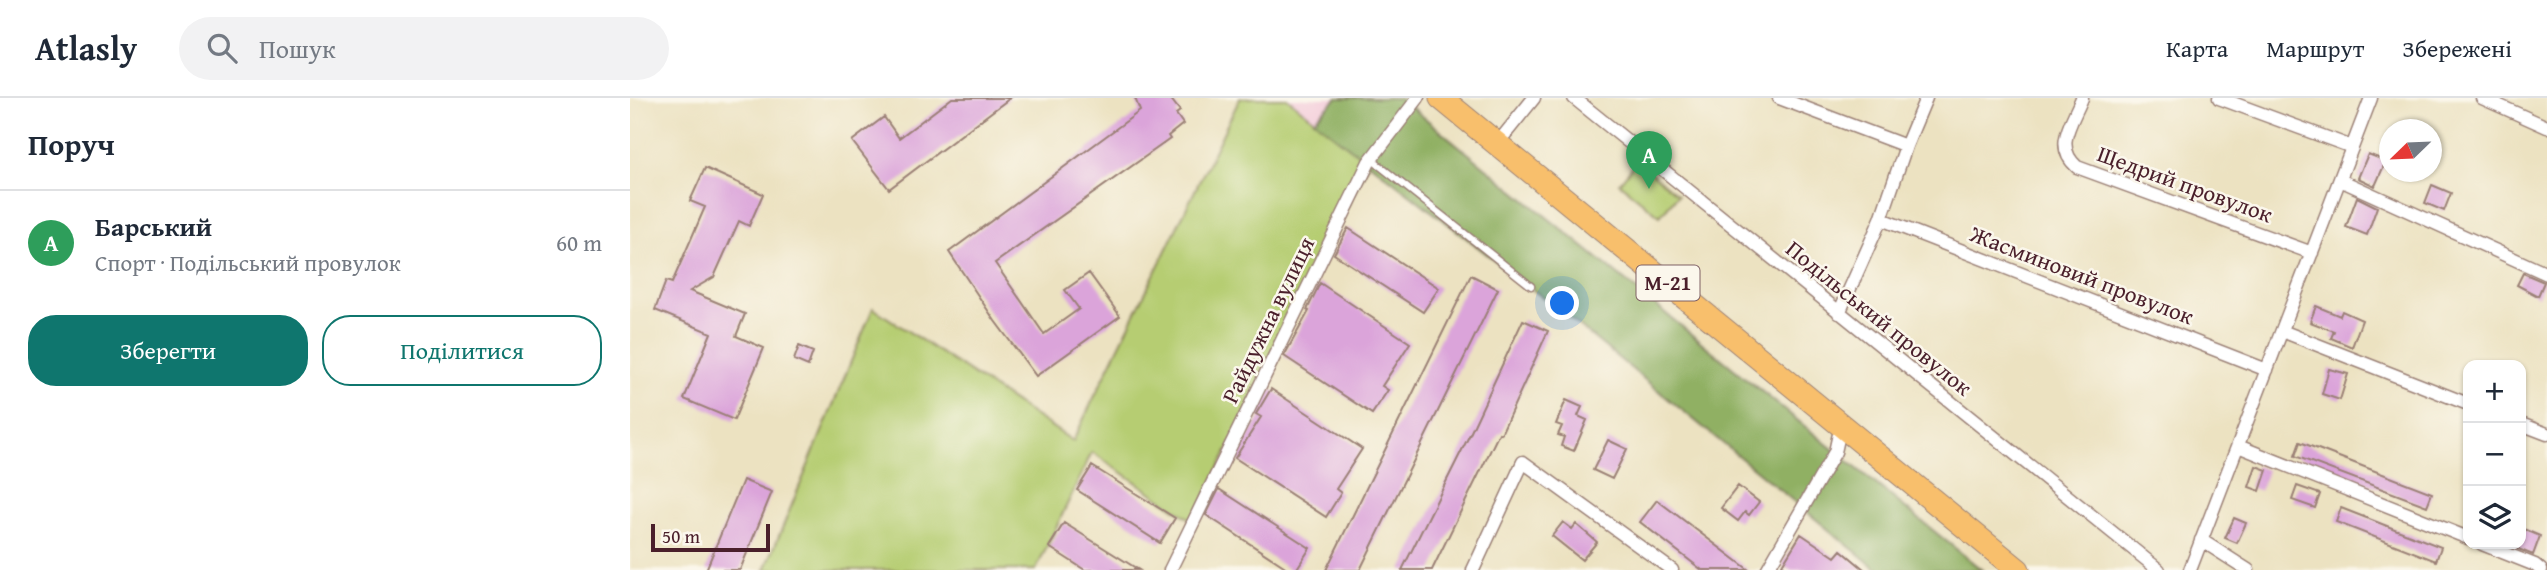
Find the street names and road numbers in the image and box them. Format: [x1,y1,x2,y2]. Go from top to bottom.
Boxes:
street label: Щедрий провулок [2093,137,2277,231]
street label: Жасминовий провулок [1965,216,2199,332]
street label: Райдужна вулиця [1213,231,1322,409]
street label: Подільський провулок [1779,232,1979,403]
road number: М-21 [1636,266,1700,300]

